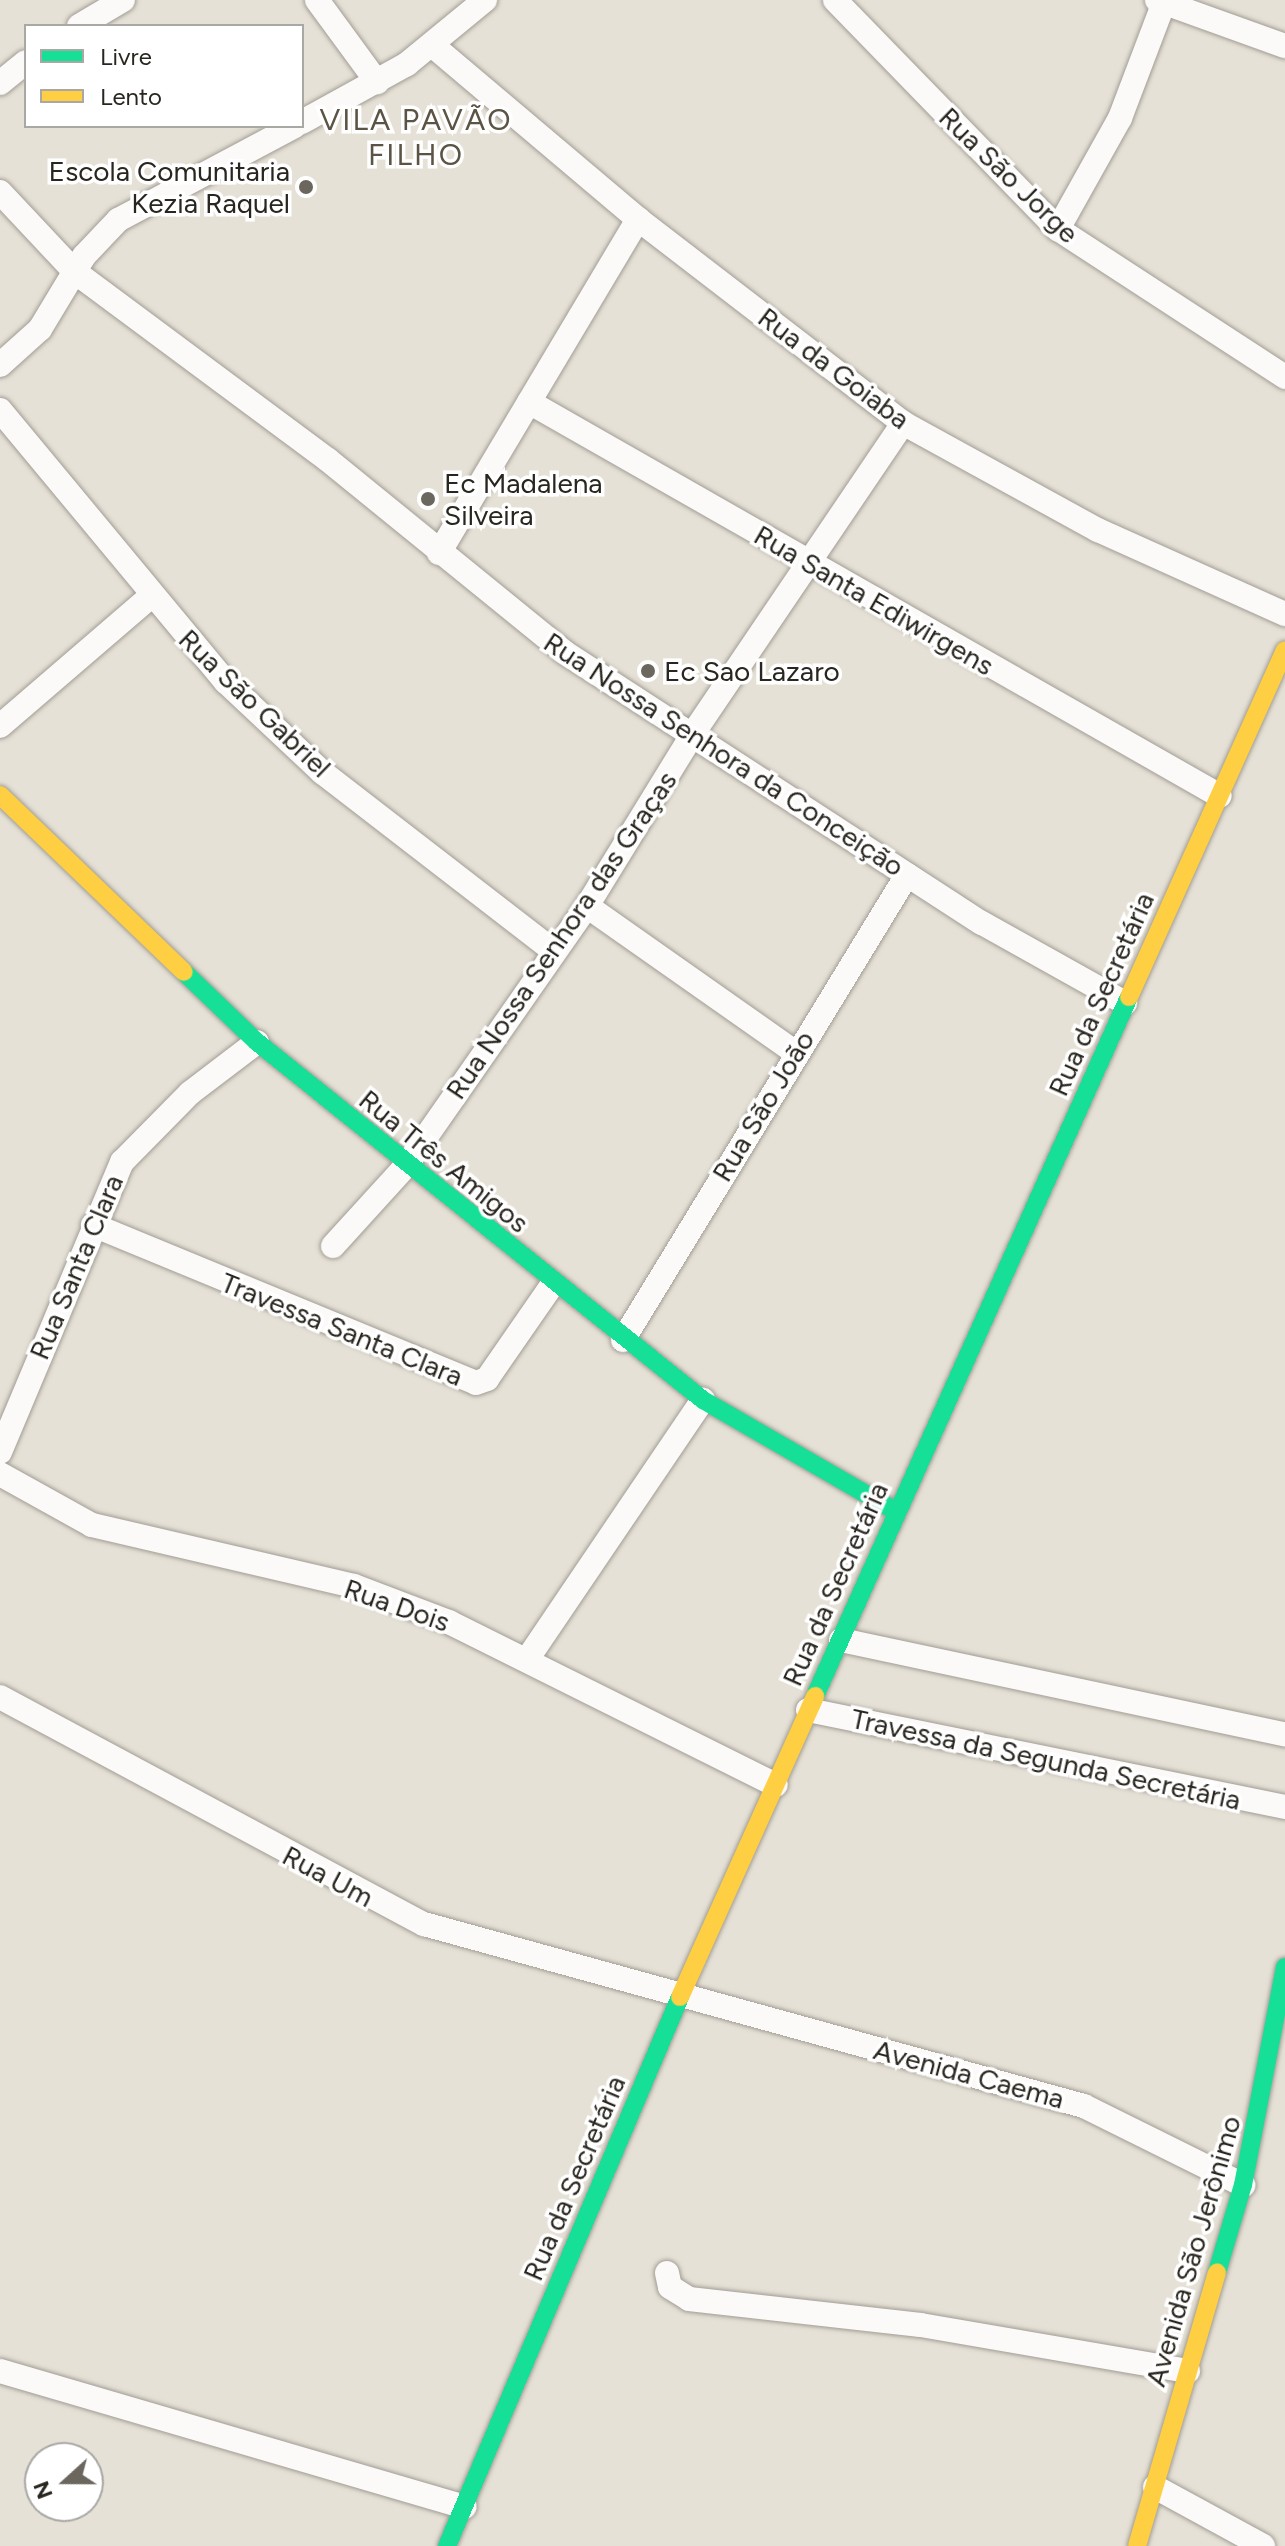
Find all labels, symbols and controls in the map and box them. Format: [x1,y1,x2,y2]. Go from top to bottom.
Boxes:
legend [24,24,304,128]
text: Livre [100,42,152,71]
text: Lento [100,82,162,111]
street label: Rua São Jorge [932,100,1086,250]
district label: VILA PAVÃO FILHO [320,102,512,172]
place label: Escola Comunitaria Kezia Raquel [49,154,290,220]
marker: Escola Comunitaria Kezia Raquel [297,178,315,196]
street label: Rua da Goiaba [752,300,916,436]
place label: Ec Madalena Silveira [444,466,603,532]
marker: Ec Madalena Silveira [419,490,437,508]
street label: Rua Santa Ediwirgens [748,518,1000,682]
street label: Rua São Gabriel [172,622,338,784]
street label: Rua Nossa Senhora da Conceição [538,625,910,883]
place label: Ec Sao Lazaro [664,654,840,688]
marker: Ec Sao Lazaro [639,662,657,680]
street label: Rua Nossa Senhora das Graças [438,765,684,1105]
street label: Rua da Secretária [1041,887,1161,1101]
street label: Rua São João [705,1024,821,1188]
street label: Rua Três Amigos [353,1082,535,1240]
street label: Rua Santa Clara [22,1170,130,1364]
street label: Travessa Santa Clara [216,1265,468,1393]
street label: Rua da Secretária [775,1477,895,1691]
street label: Rua Dois [340,1571,454,1639]
street label: Travessa da Segunda Secretária [848,1701,1244,1817]
street label: Rua Um [277,1838,379,1914]
street label: Avenida Caema [870,2032,1068,2116]
street label: Rua da Secretária [516,2070,632,2286]
street label: Avenida São Jerônimo [1138,2112,1248,2390]
north arrow [24,2442,104,2522]
text: N [27,2477,59,2503]

